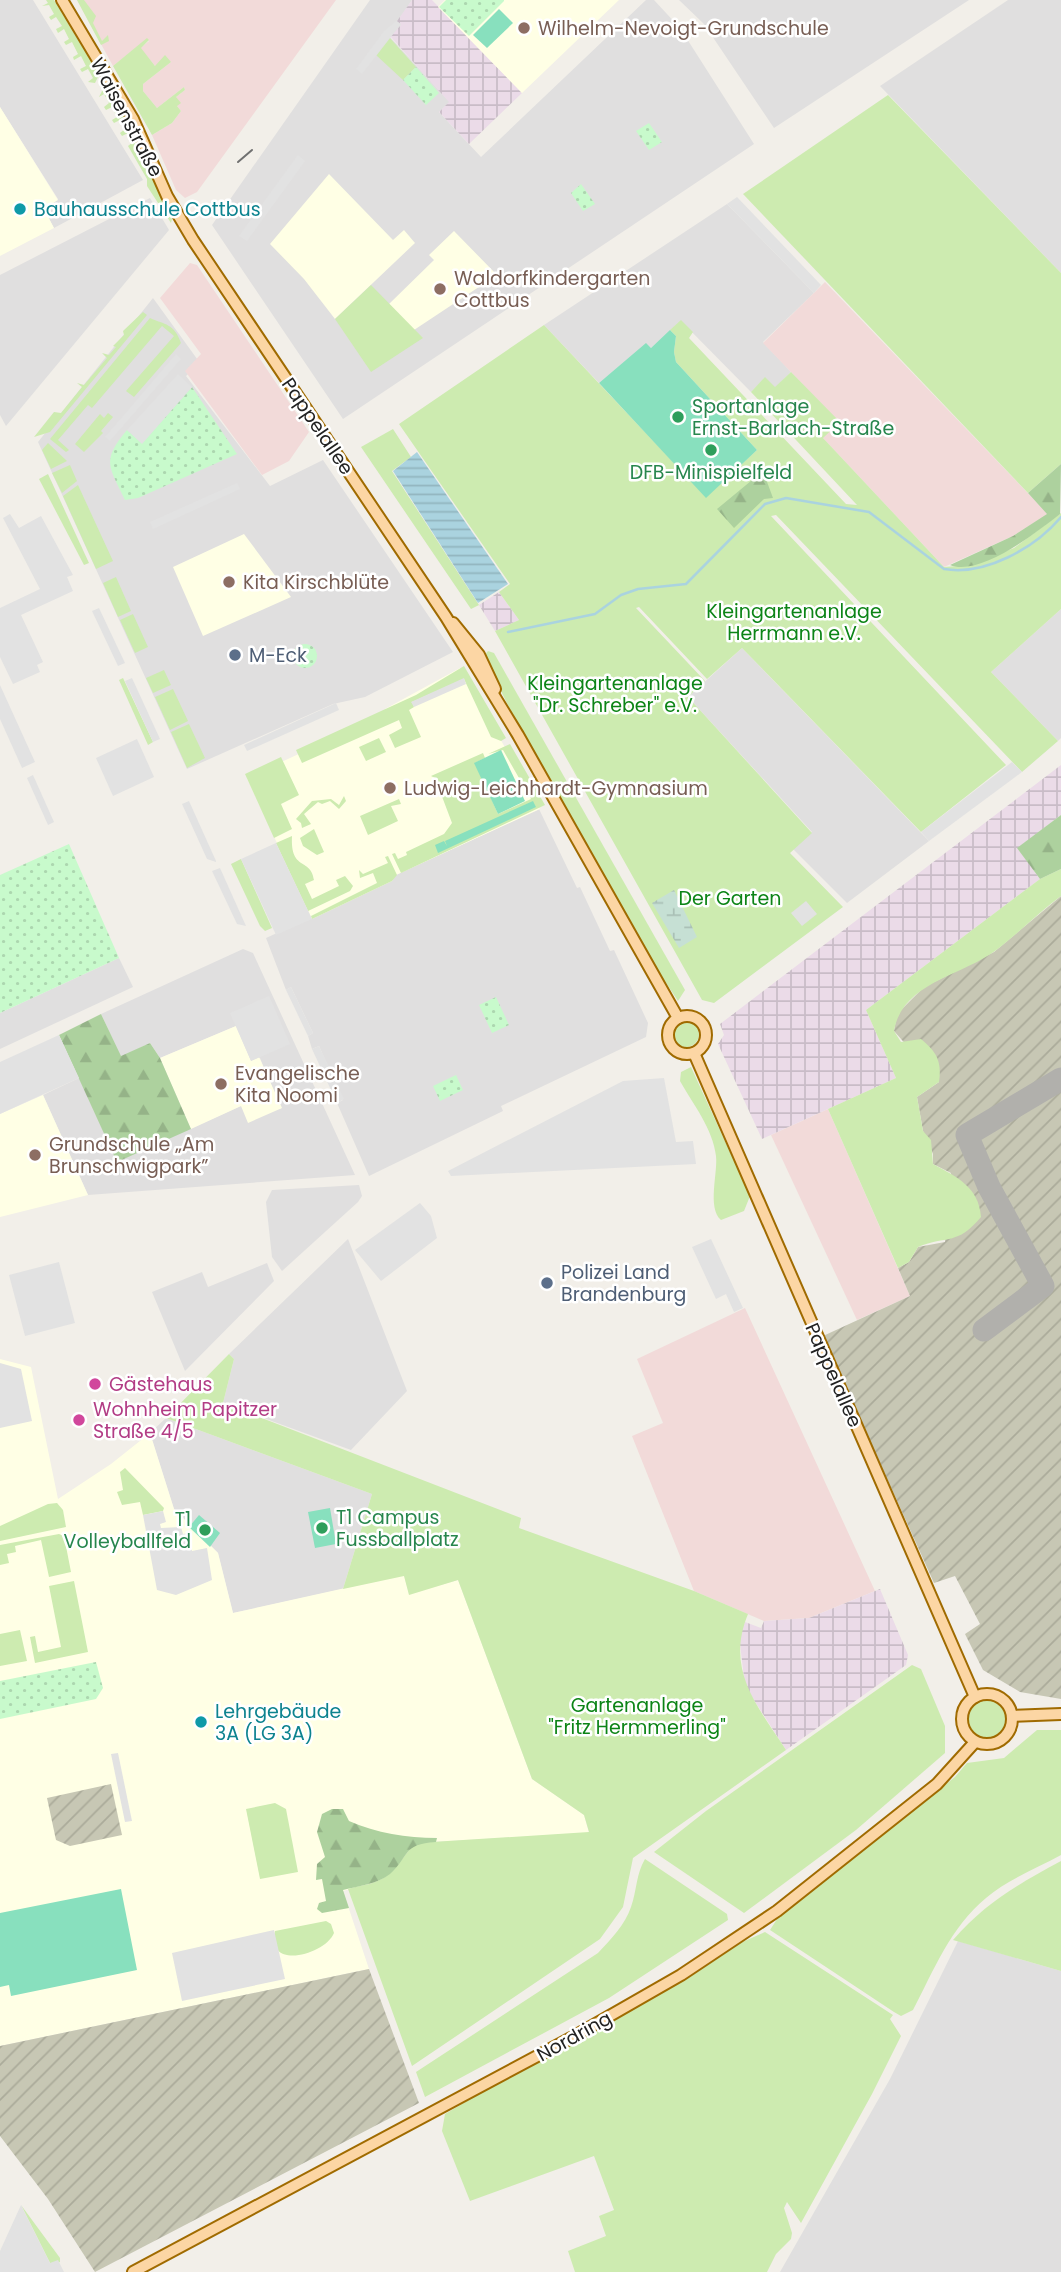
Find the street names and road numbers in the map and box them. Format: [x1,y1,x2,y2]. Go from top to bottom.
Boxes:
street label: Waisenstraße [84,53,169,182]
street label: Pappelallee [275,372,360,480]
street label: Pappelallee [798,1319,869,1432]
street label: Nordring [532,2005,617,2068]

